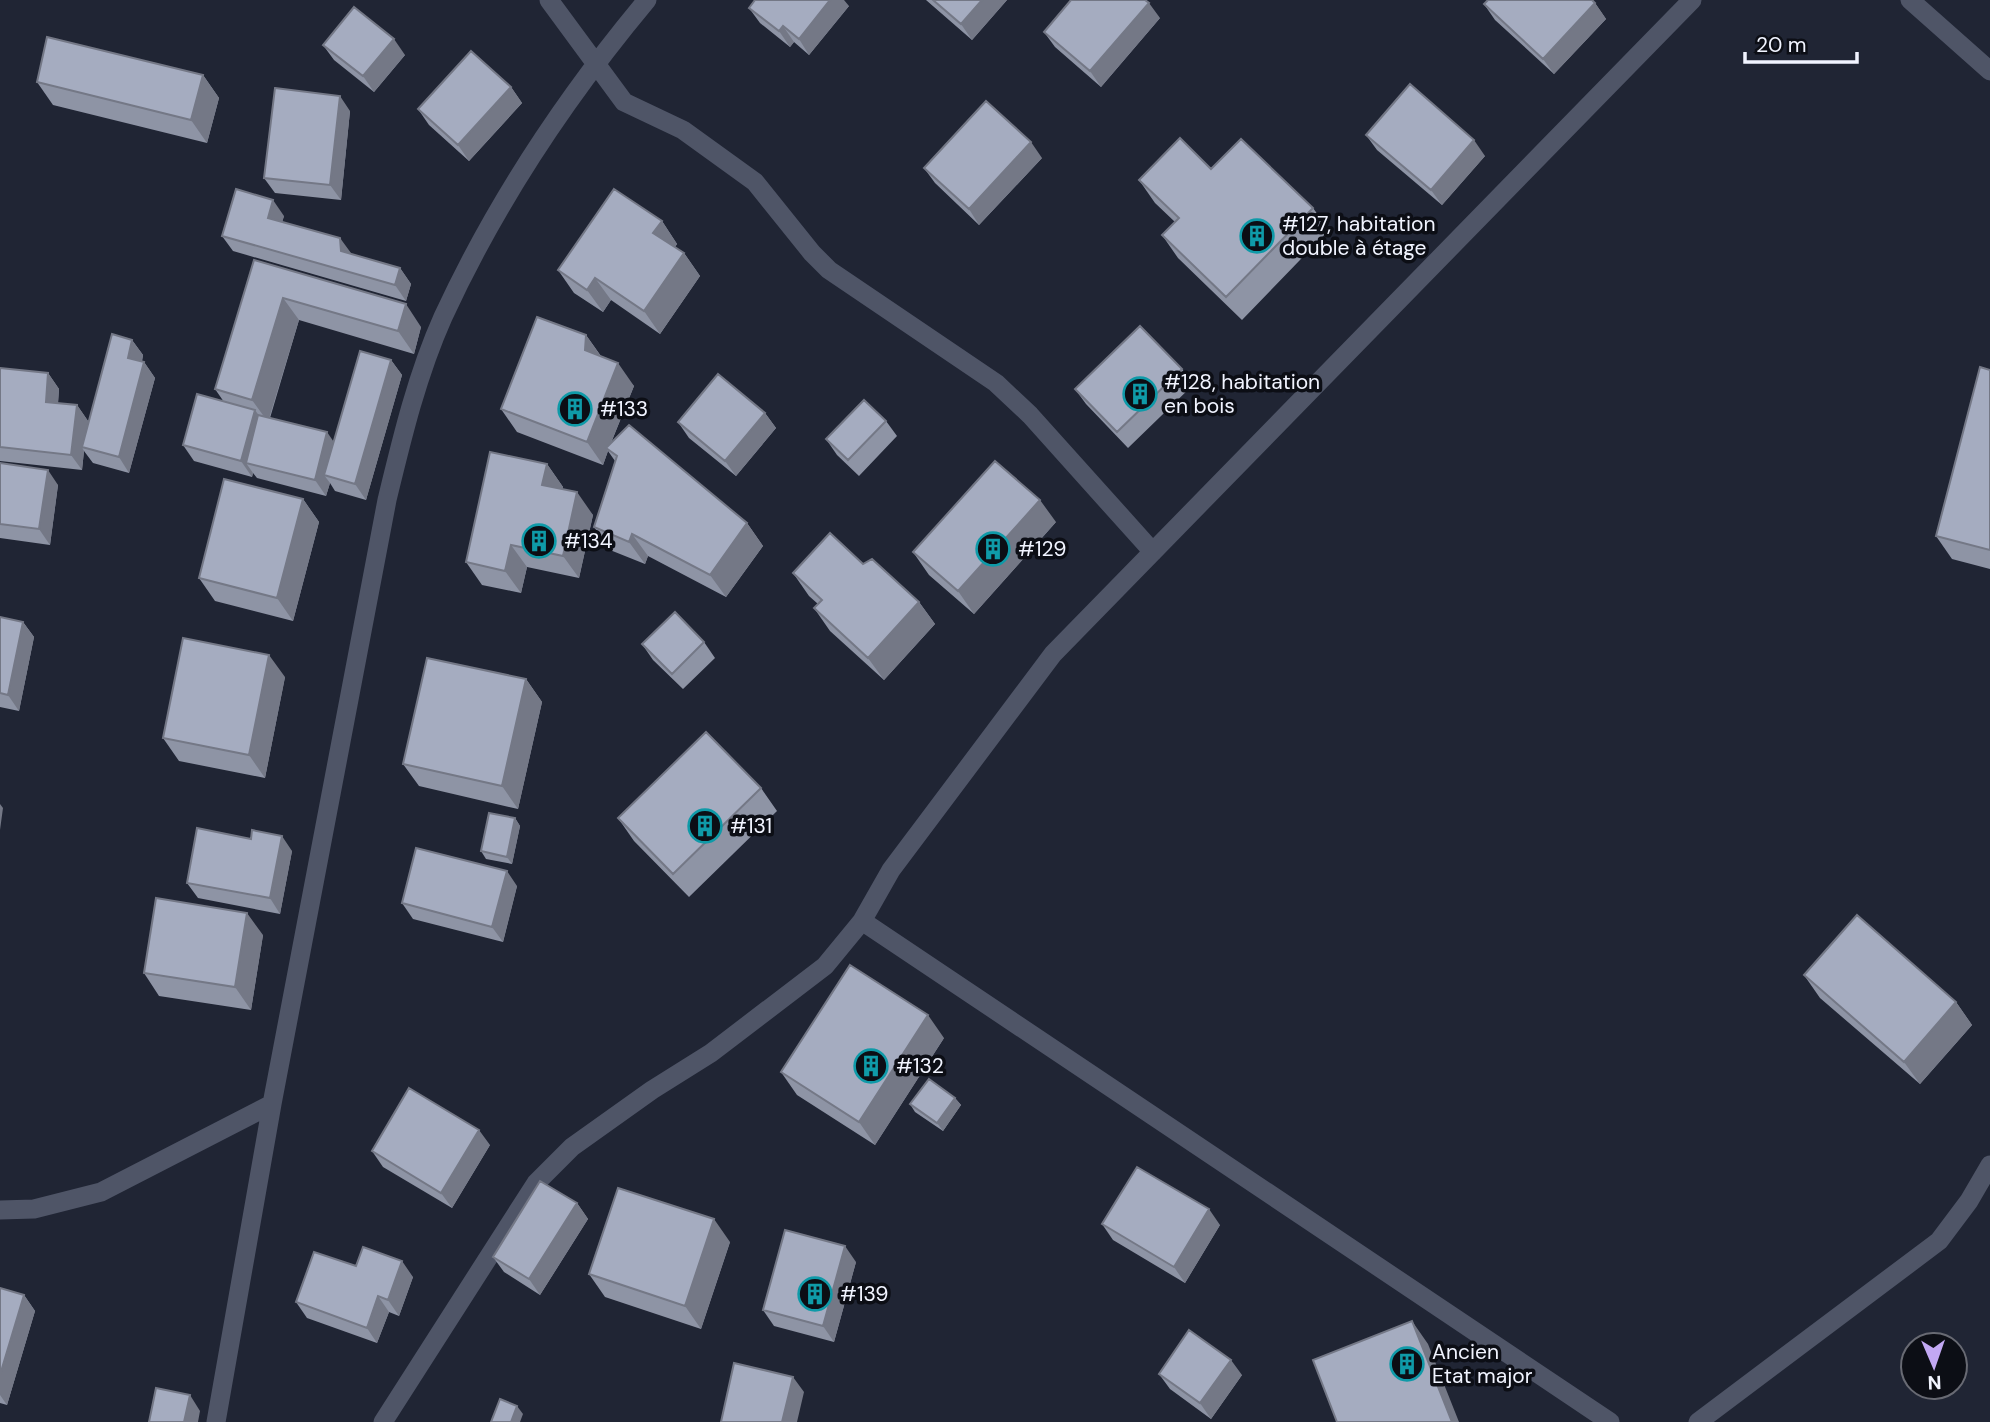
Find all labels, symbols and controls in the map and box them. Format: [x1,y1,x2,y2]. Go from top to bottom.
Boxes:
scale bar [1745,21,1857,65]
text: 20 m [1756,31,1807,59]
place label: #127, habitation double à étage [1282,210,1436,262]
building icon: #127, habitation double à étage [1238,217,1276,255]
place label: #128, habitation en bois [1164,368,1320,420]
building icon: #128, habitation en bois [1121,375,1159,413]
building icon: #133 [556,390,594,428]
place label: #133 [600,395,648,423]
building icon: #134 [520,522,558,560]
place label: #134 [564,527,613,555]
building icon: #129 [974,530,1012,568]
place label: #129 [1018,535,1067,563]
building icon: #131 [686,807,724,845]
place label: #131 [730,812,772,840]
building icon: #132 [852,1047,890,1085]
place label: #132 [896,1052,944,1080]
building icon: #139 [796,1275,834,1313]
place label: #139 [840,1280,888,1308]
north arrow [1899,1331,1969,1401]
place label: Ancien Etat major [1432,1338,1533,1390]
building icon: Ancien Etat major [1388,1345,1426,1383]
text: N [1927,1370,1942,1395]

